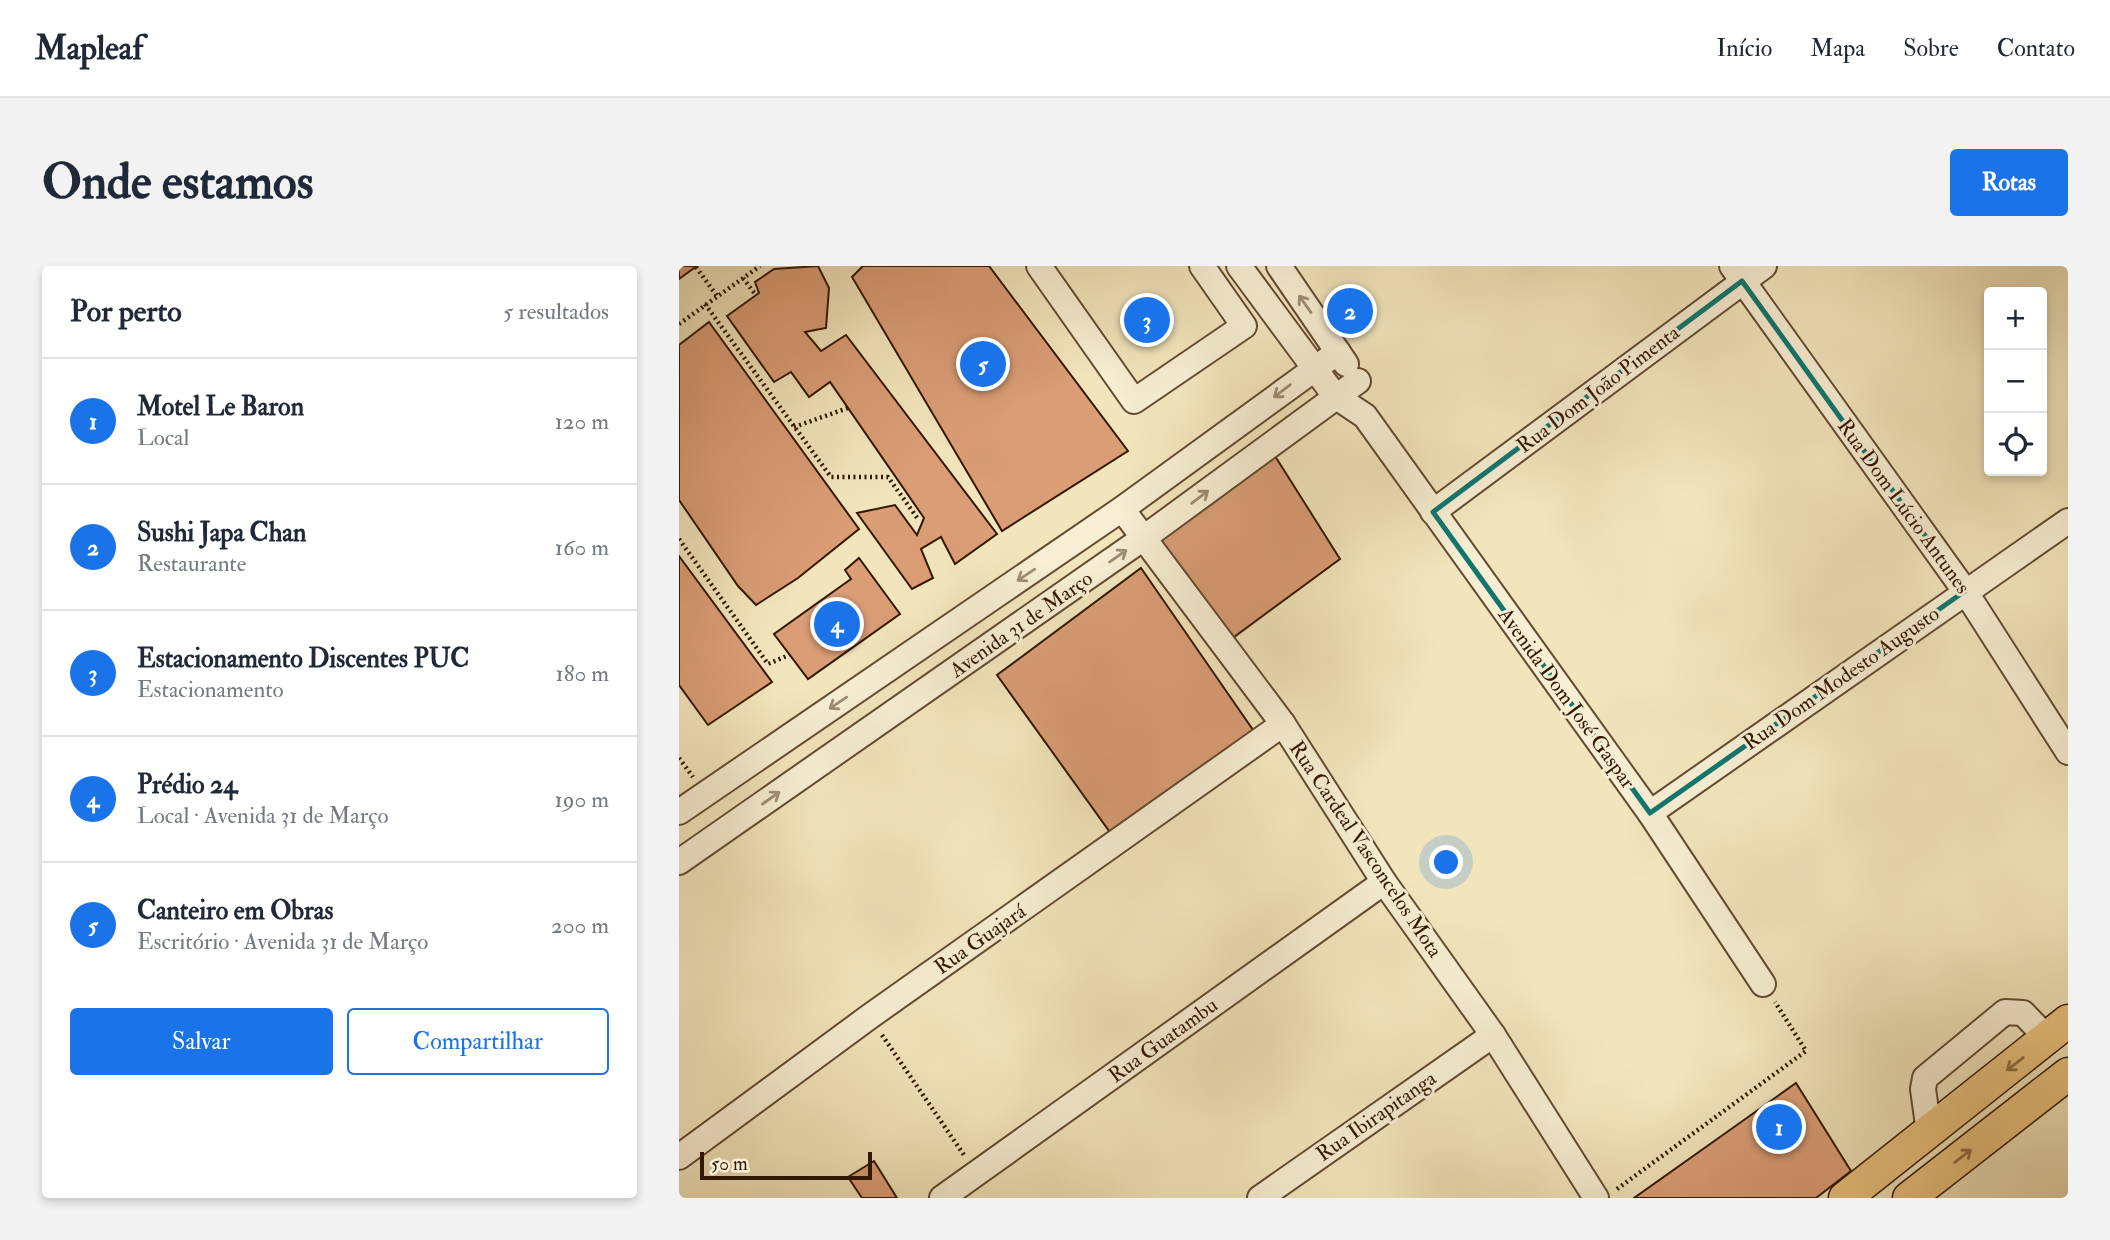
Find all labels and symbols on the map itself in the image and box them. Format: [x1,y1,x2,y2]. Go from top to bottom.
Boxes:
pin: 2 [1327,285,1373,337]
pin: 3 [1124,294,1170,346]
one-way arrow [1298,295,1312,314]
street label: Rua Dom João Pimenta [1512,319,1685,459]
pin: 5 [960,338,1006,390]
one-way arrow [1273,384,1292,398]
street label: Rua Dom Lúcio Antunes [1831,414,1976,599]
one-way arrow [1190,489,1209,504]
one-way arrow [1108,549,1127,563]
street label: Avenida 31 de Março [944,565,1098,684]
one-way arrow [1016,568,1036,582]
pin: 4 [814,598,860,650]
street label: Rua Dom Modesto Augusto [1738,600,1945,757]
street label: Avenida Dom José Gaspar [1491,602,1641,794]
one-way arrow [829,696,848,710]
street label: Rua Cardeal Vasconcelos Mota [1283,736,1449,963]
one-way arrow [761,791,780,805]
your location [1429,845,1463,879]
street label: Rua Guajará [929,898,1032,981]
street label: Rua Guatambu [1103,992,1223,1089]
one-way arrow [2006,1056,2024,1071]
street label: Rua Ibirapitanga [1311,1065,1442,1168]
pin: 1 [1756,1101,1802,1153]
scale bar [700,1149,871,1181]
one-way arrow [1954,1149,1972,1164]

